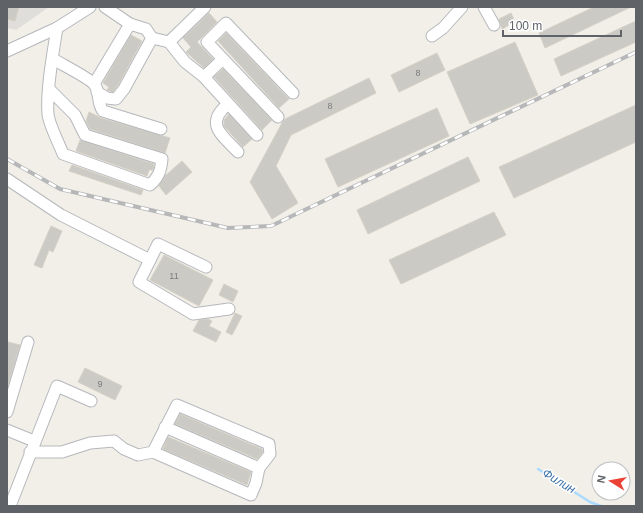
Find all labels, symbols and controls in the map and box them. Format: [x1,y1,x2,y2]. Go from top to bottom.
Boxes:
scale bar [503,12,621,38]
text: 100 m [509,19,542,33]
house number: 8 [415,68,421,78]
house number: 8 [327,101,333,111]
house number: 11 [169,271,179,281]
house number: 9 [97,379,103,389]
north arrow [591,461,631,501]
water label: Филин [540,466,578,497]
text: N [595,474,608,484]

